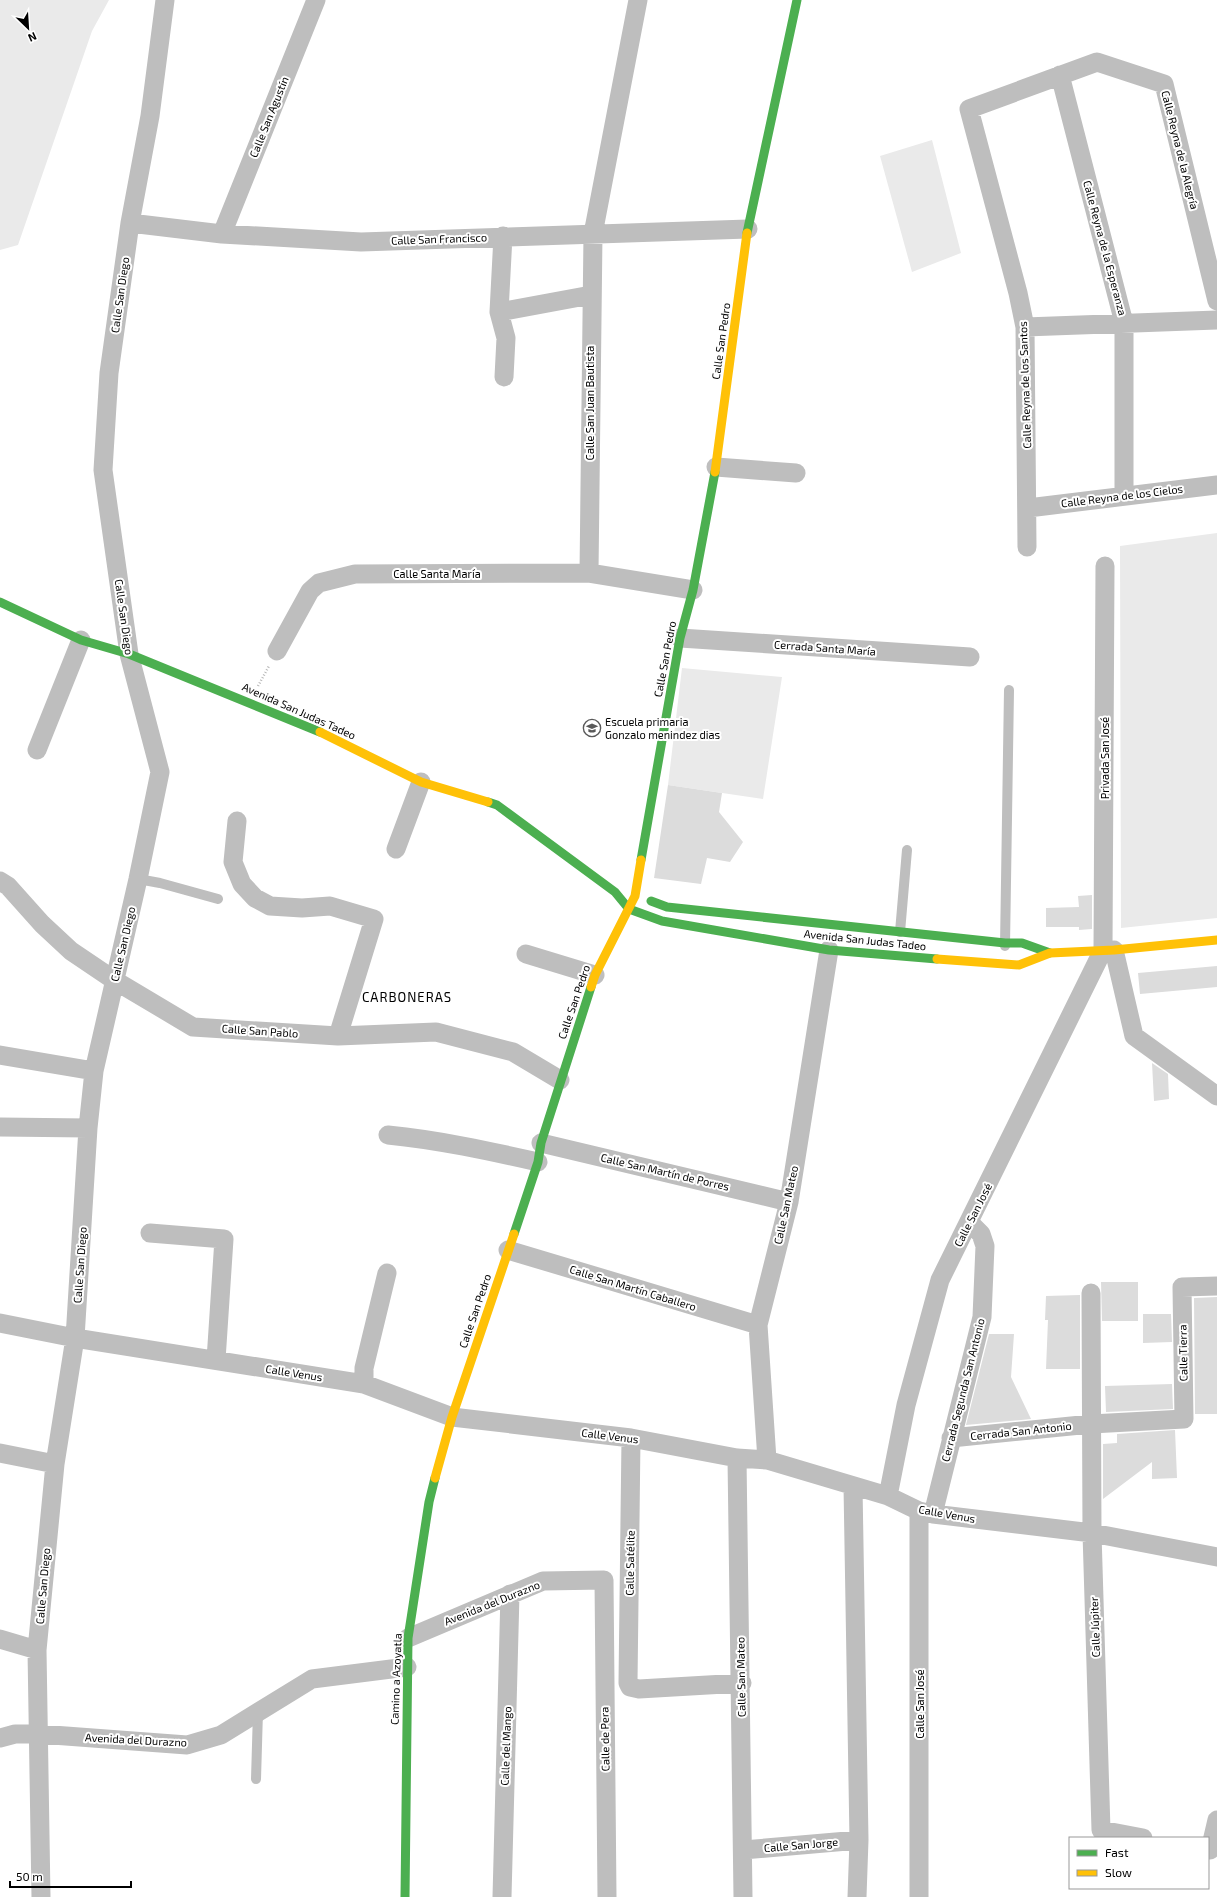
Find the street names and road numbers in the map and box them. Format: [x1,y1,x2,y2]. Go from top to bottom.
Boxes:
street label: Calle San Agustín [246,74,291,159]
street label: Calle Reyna de la Alegría [1159,89,1202,211]
street label: Calle Reyna de la Esperanza [1081,179,1130,317]
street label: Calle San Francisco [391,230,487,247]
street label: Calle San Diego [108,256,131,334]
street label: Calle San Pedro [709,302,732,380]
street label: Calle Reyna de los Santos [1016,321,1033,449]
street label: Calle San Juan Bautista [583,346,596,460]
street label: Calle Reyna de los Cielos [1060,482,1184,509]
street label: Calle Santa María [393,567,481,580]
street label: Calle San Diego [113,578,136,656]
street label: Calle San Pedro [651,620,678,698]
street label: Cerrada Santa María [774,637,876,658]
street label: Avenida San Judas Tadeo [240,680,358,742]
street label: Privada San José [1098,717,1111,799]
street label: Calle San Diego [108,905,137,983]
street label: Avenida San Judas Tadeo [803,927,927,952]
street label: Calle San Pedro [555,963,592,1041]
street label: Calle San Pablo [221,1021,299,1040]
street label: Calle San Martín de Porres [600,1150,731,1193]
street label: Calle San Mateo [771,1164,800,1246]
street label: Calle San José [951,1181,994,1249]
street label: Calle San Diego [70,1226,89,1304]
street label: Calle San Martín Caballero [568,1262,698,1313]
street label: Calle San Pedro [456,1272,493,1350]
street label: Cerrada Segunda San Antonio [938,1317,987,1463]
street label: Calle Tierra [1176,1324,1189,1382]
street label: Calle Venus [265,1362,324,1383]
street label: Cerrada San Antonio [970,1419,1072,1442]
street label: Calle Venus [581,1426,640,1446]
street label: Calle Venus [918,1502,977,1525]
street label: Calle Satélite [622,1530,637,1596]
street label: Calle San Diego [33,1547,52,1625]
street label: Avenida del Durazno [442,1577,542,1628]
street label: Calle Júpiter [1087,1596,1102,1658]
street label: Camino a Azoyatla [387,1633,404,1725]
street label: Calle San Mateo [733,1637,748,1717]
street label: Calle San José [913,1669,926,1739]
street label: Calle del Mango [498,1706,513,1786]
street label: Calle de Pera [597,1707,612,1771]
street label: Avenida del Durazno [85,1730,187,1749]
street label: Calle San Jorge [763,1835,839,1854]

